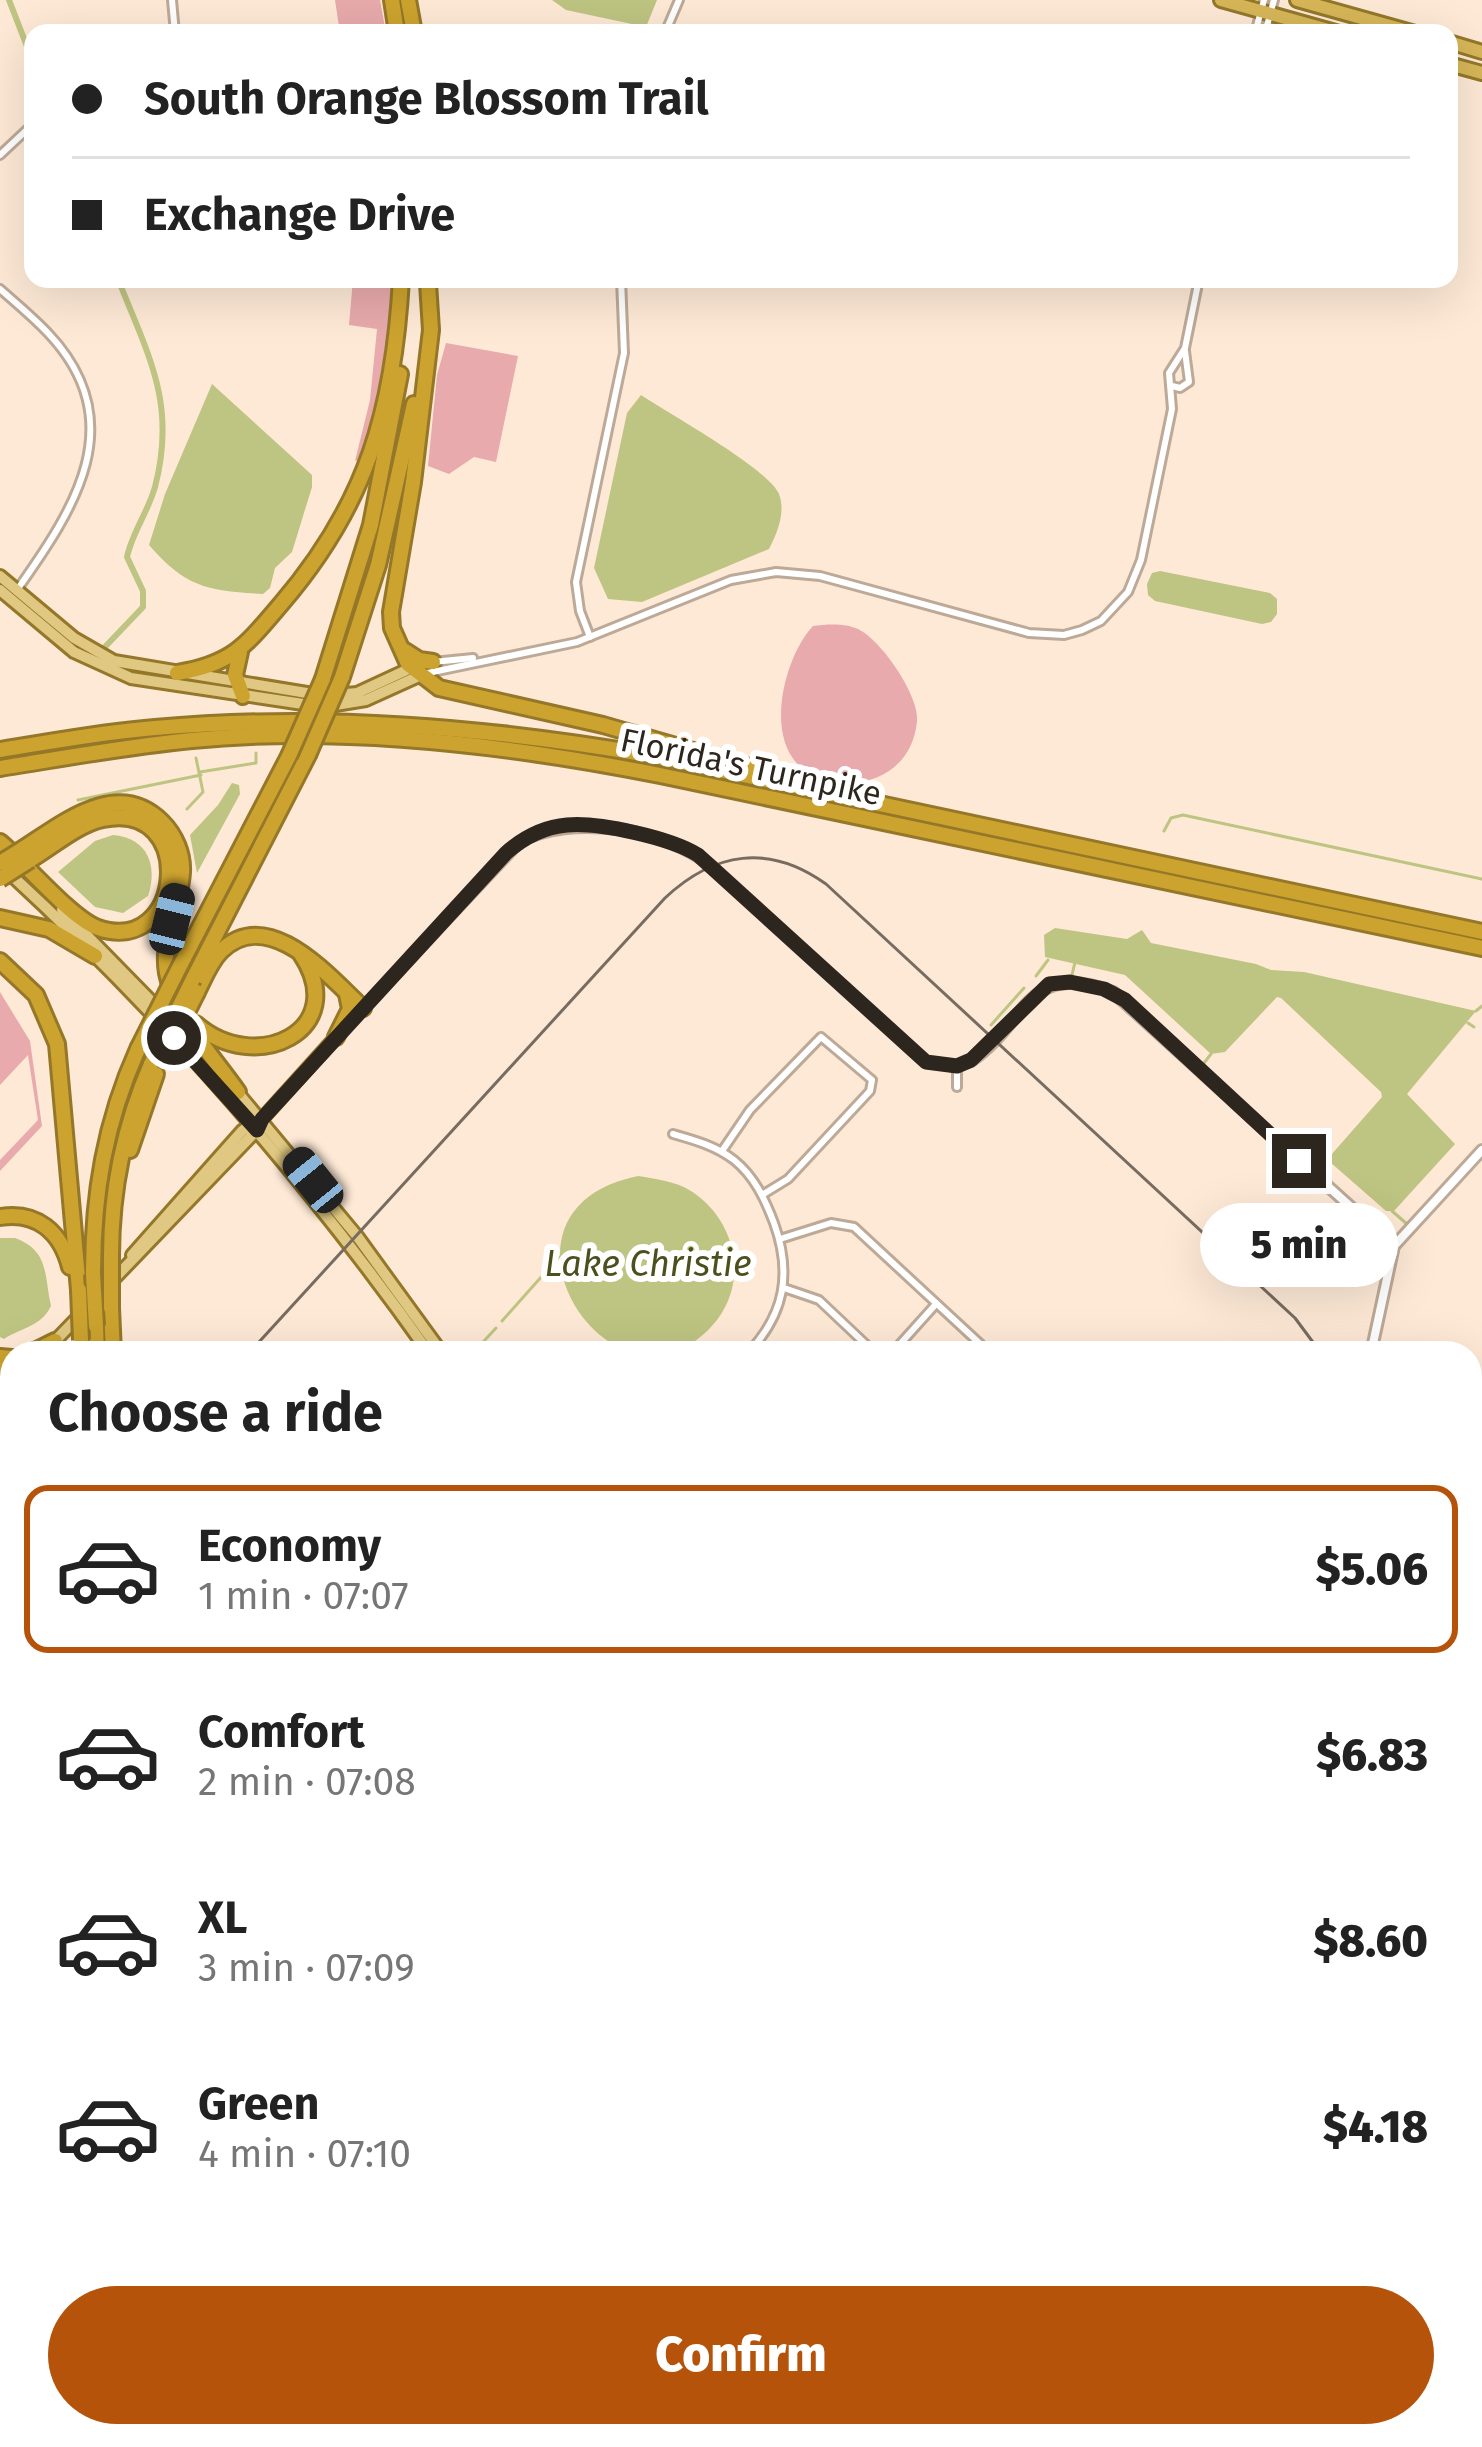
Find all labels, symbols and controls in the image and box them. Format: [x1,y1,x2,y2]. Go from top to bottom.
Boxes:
text: South Orange Blossom Trail [144,72,709,126]
text: Exchange Drive [144,188,455,242]
street label: Florida's Turnpike [617,720,885,814]
car [146,880,198,958]
route start [147,1011,201,1065]
route end [1272,1134,1326,1188]
car [276,1141,350,1219]
callout: 5 min [1200,1203,1398,1287]
text: 5 min [1251,1222,1347,1268]
water label: Lake Christie [544,1242,752,1286]
text: Choose a ride [48,1381,383,1445]
icon: car [54,1515,162,1623]
text: Economy [198,1519,381,1573]
text: $5.06 [1316,1542,1428,1596]
text: 1 min · 07:07 [198,1573,408,1619]
icon: car [54,1701,162,1809]
text: Comfort [198,1705,365,1759]
text: $6.83 [1316,1728,1428,1782]
text: 2 min · 07:08 [198,1759,416,1805]
icon: car [54,1887,162,1995]
text: XL [198,1891,247,1945]
text: $8.60 [1314,1914,1428,1968]
text: 3 min · 07:09 [198,1945,415,1991]
icon: car [54,2073,162,2181]
text: Green [198,2077,319,2131]
text: $4.18 [1323,2100,1428,2154]
text: 4 min · 07:10 [198,2131,411,2177]
button: Confirm [48,2286,1434,2424]

